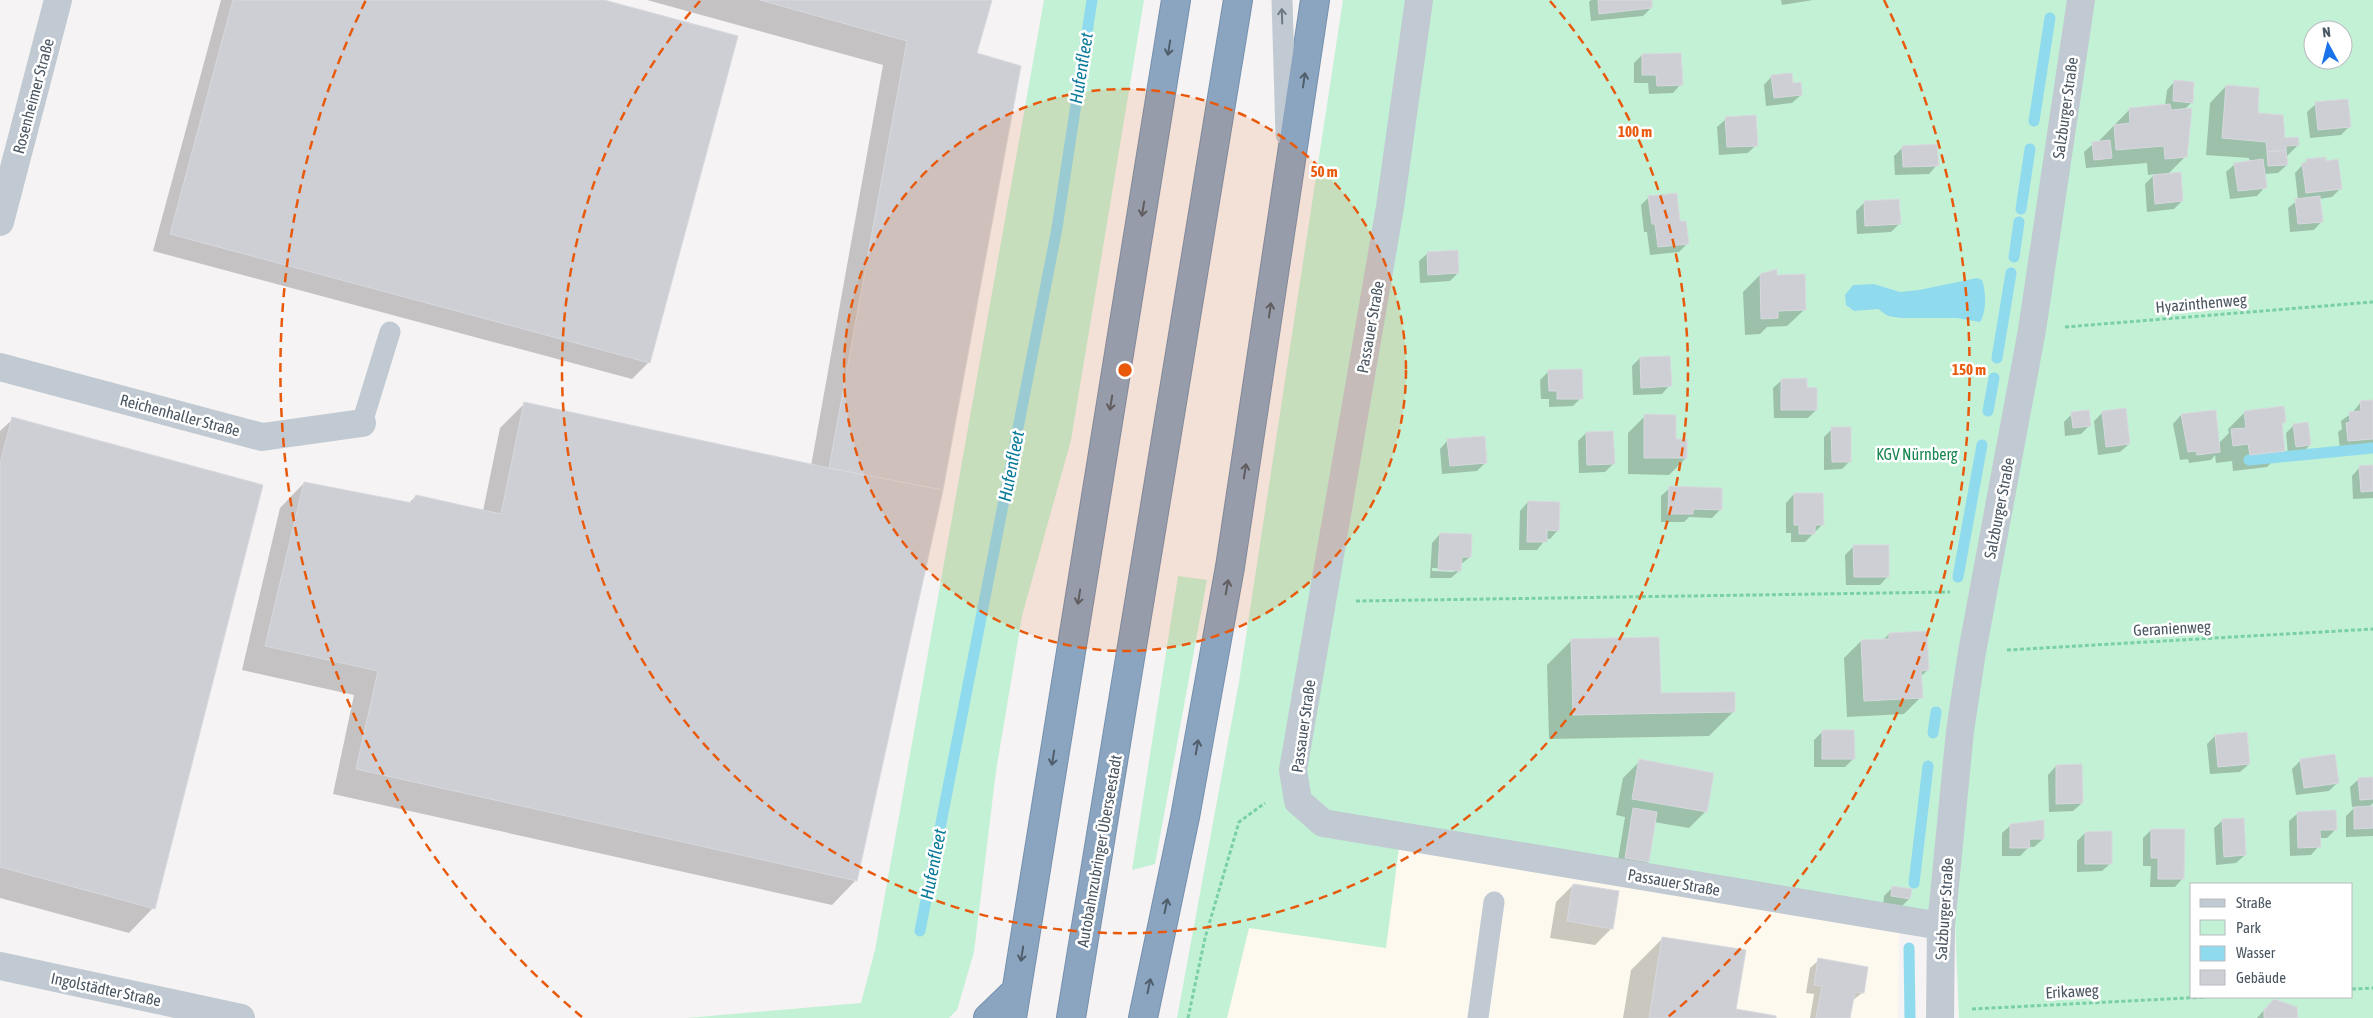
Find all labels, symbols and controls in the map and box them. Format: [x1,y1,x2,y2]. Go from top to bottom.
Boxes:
one-way arrow [1277,9,1287,25]
north arrow [2303,20,2353,70]
text: N [2321,24,2331,41]
water label: Hufenfleet [1065,30,1097,105]
street label: Rosenheimer Straße [9,36,57,156]
one-way arrow [1163,40,1173,56]
street label: Salzburger Straße [2049,56,2082,160]
one-way arrow [1299,73,1309,89]
text: 100 m [1618,123,1652,140]
text: 50 m [1311,163,1338,180]
one-way arrow [1137,200,1147,216]
street label: Passauer Straße [1353,279,1387,375]
street label: Hyazinthenweg [2155,290,2247,317]
one-way arrow [1265,303,1275,319]
centre of rings [1116,361,1134,379]
text: 150 m [1952,361,1986,378]
street label: Reichenhaller Straße [118,390,242,440]
one-way arrow [1106,395,1116,411]
water label: Hufenfleet [994,428,1028,503]
park label: KGV Nürnberg [1876,445,1958,464]
street label: Salzburger Straße [1980,456,2019,560]
one-way arrow [1240,463,1250,479]
one-way arrow [1222,579,1232,595]
one-way arrow [1074,589,1084,605]
street label: Geranienweg [2133,617,2211,640]
street label: Passauer Straße [1288,678,1318,774]
one-way arrow [1193,739,1203,755]
one-way arrow [1048,749,1058,765]
street label: Autobahnzubringer Überseestadt [1073,753,1126,949]
water label: Hufenfleet [916,826,950,901]
street label: Salzburger Straße [1931,857,1958,961]
street label: Passauer Straße [1626,865,1722,899]
legend [2190,883,2353,998]
text: Straße [2236,894,2272,911]
one-way arrow [1162,899,1171,915]
text: Park [2236,919,2261,936]
text: Wasser [2236,944,2276,961]
one-way arrow [1016,945,1026,961]
street label: Ingolstädter Straße [49,969,163,1010]
text: Gebäude [2236,969,2286,986]
one-way arrow [1145,978,1155,994]
street label: Erikaweg [2045,981,2099,1002]

